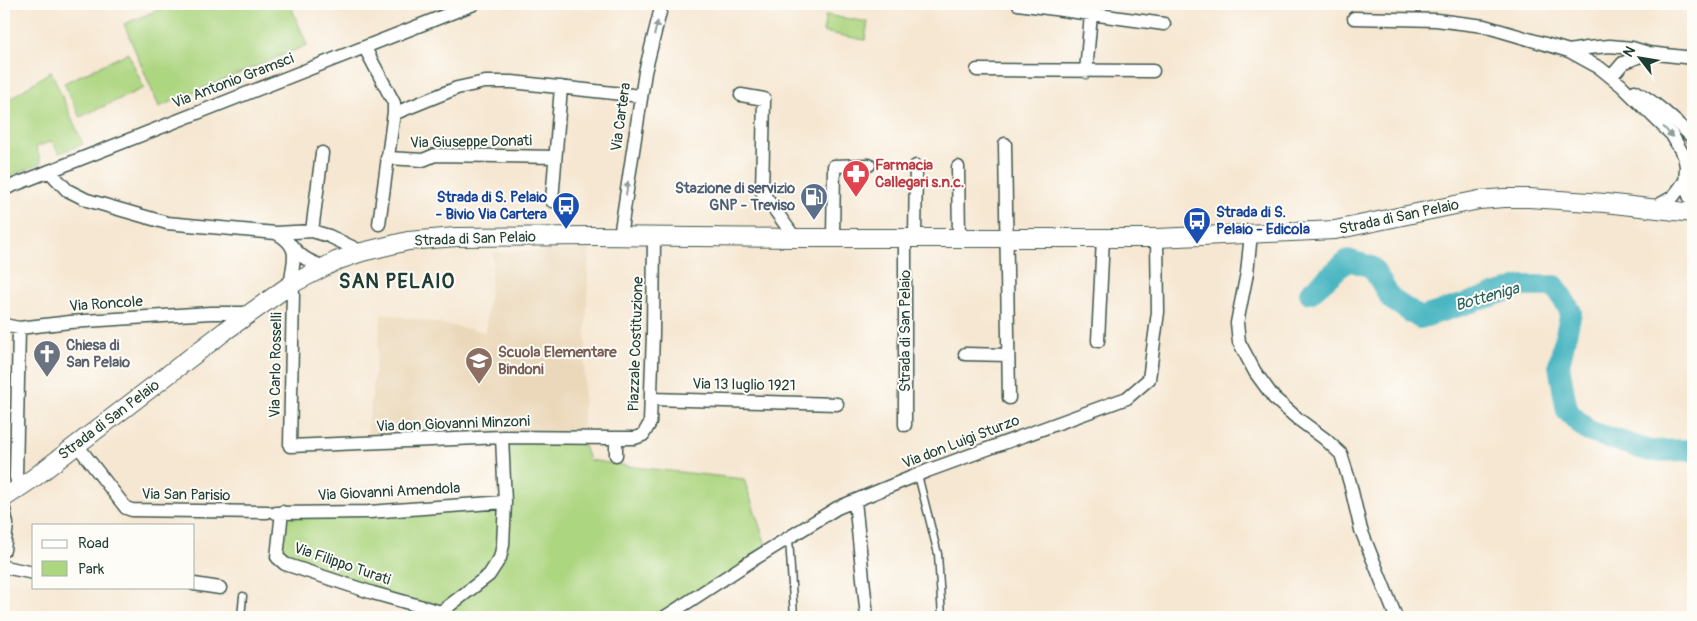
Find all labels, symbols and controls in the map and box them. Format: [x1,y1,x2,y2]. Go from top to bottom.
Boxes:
one-way arrow [652,21,660,36]
north arrow [1614,32,1664,82]
text: N [1620,43,1639,60]
street label: Via Antonio Gramsci [169,49,297,113]
street label: Via Cartera [607,81,635,153]
one-way arrow [1662,125,1674,137]
street label: Via Giuseppe Donati [410,131,532,153]
place label: Farmacia Callegari s.n.c. [875,156,964,192]
pharmacy icon: Farmacia Callegari s.n.c. [841,159,871,198]
place label: Stazione di servizio GNP - Treviso [675,179,795,215]
one-way arrow [624,180,632,196]
fuel station icon: Stazione di servizio GNP - Treviso [799,182,829,221]
place label: Strada di S. Pelaio - Bivio Via Cartera [436,188,547,224]
bus stop icon: Strada di S. Pelaio - Bivio Via Cartera [551,191,581,230]
street label: Strada di San Pelaio [1337,195,1461,239]
place label: Strada di S. Pelaio - Edicola [1216,203,1310,239]
bus stop icon: Strada di S. Pelaio - Edicola [1182,206,1212,245]
street label: Strada di San Pelaio [414,227,536,251]
district label: SAN PELAIO [339,269,455,294]
street label: Strada di San Pelaio [896,270,915,392]
street label: Piazzale Costituzione [624,275,648,412]
water label: Botteniga [1453,278,1523,316]
street label: Via Roncole [69,292,144,316]
street label: Via Carlo Rosselli [266,312,286,418]
place label: Chiesa di San Pelaio [66,336,130,372]
church icon: Chiesa di San Pelaio [32,339,62,378]
place label: Scuola Elementare Bindoni [498,343,617,379]
school or university icon: Scuola Elementare Bindoni [464,346,494,385]
street label: Via 13 luglio 1921 [692,375,796,395]
street label: Strada di San Pelaio [55,376,163,464]
street label: Via don Luigi Sturzo [900,411,1022,473]
street label: Via don Giovanni Minzoni [376,412,531,436]
street label: Via Giovanni Amendola [317,479,461,505]
street label: Via San Parisio [141,485,231,505]
legend [32,524,195,588]
text: Road [78,534,109,553]
street label: Via Filippo Turati [291,539,393,590]
text: Park [78,560,105,579]

